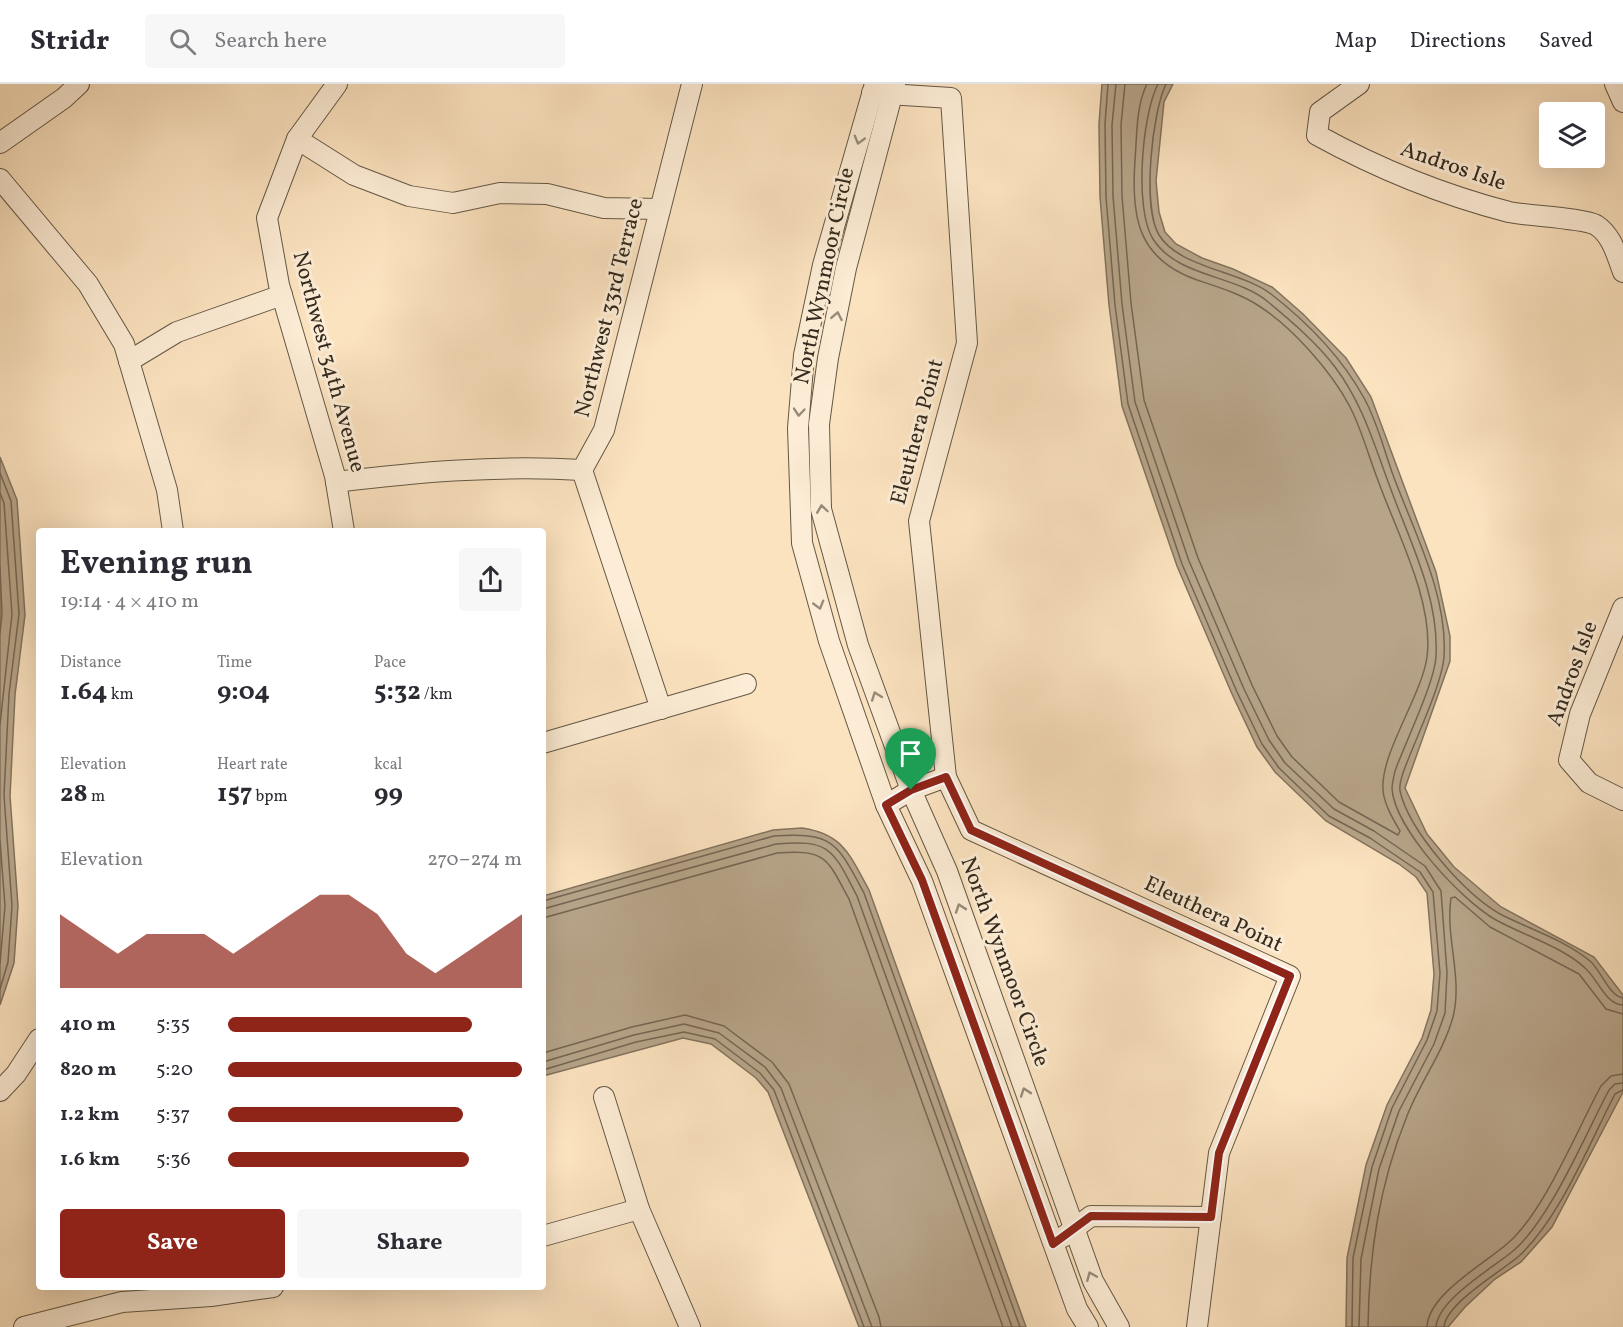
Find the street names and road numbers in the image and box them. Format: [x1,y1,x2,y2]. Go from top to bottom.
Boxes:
street label: Andros Isle [1396,134,1510,200]
street label: North Wynmoor Circle [787,165,863,387]
street label: Northwest 33rd Terrace [568,195,652,421]
street label: Northwest 34th Avenue [284,248,372,476]
street label: Eleuthera Point [884,355,952,508]
street label: Andros Isle [1540,617,1606,731]
street label: North Wynmoor Circle [952,853,1056,1071]
street label: Eleuthera Point [1138,869,1288,961]

